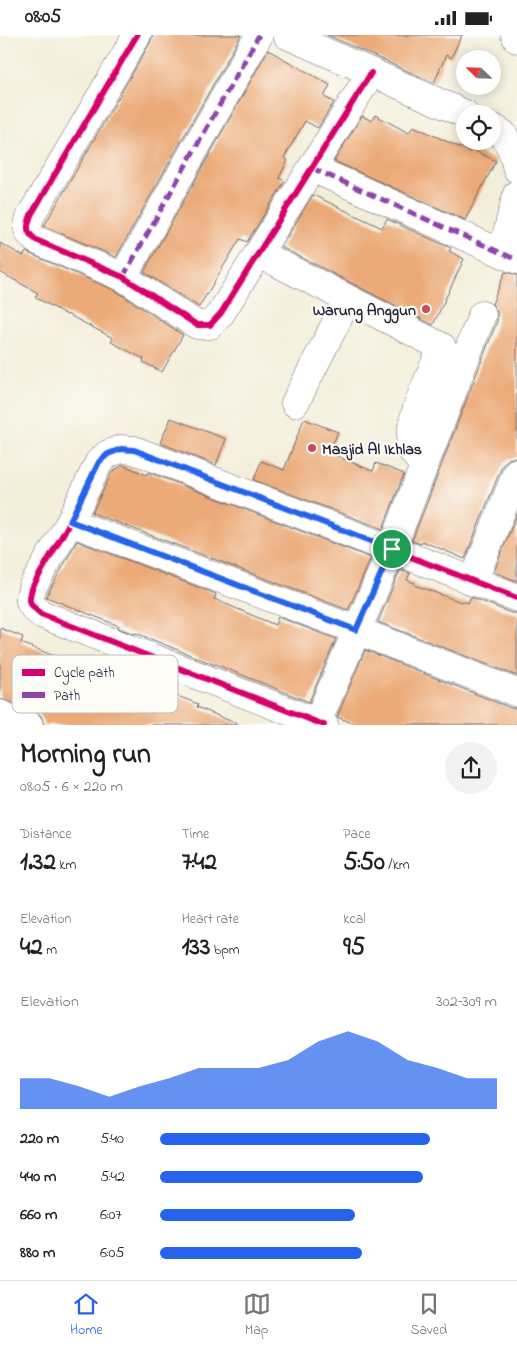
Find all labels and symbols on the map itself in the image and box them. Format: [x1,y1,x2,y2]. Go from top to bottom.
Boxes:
north arrow [456,50,501,95]
place label: Warung Anggun [313,299,416,324]
marker: Warung Anggun [420,303,432,315]
place label: Masjid Al Ikhlas [322,438,422,462]
marker: Masjid Al Ikhlas [306,442,318,454]
pin [371,528,413,570]
legend [12,655,178,713]
text: Cycle path [54,663,115,685]
text: Path [54,686,80,707]

